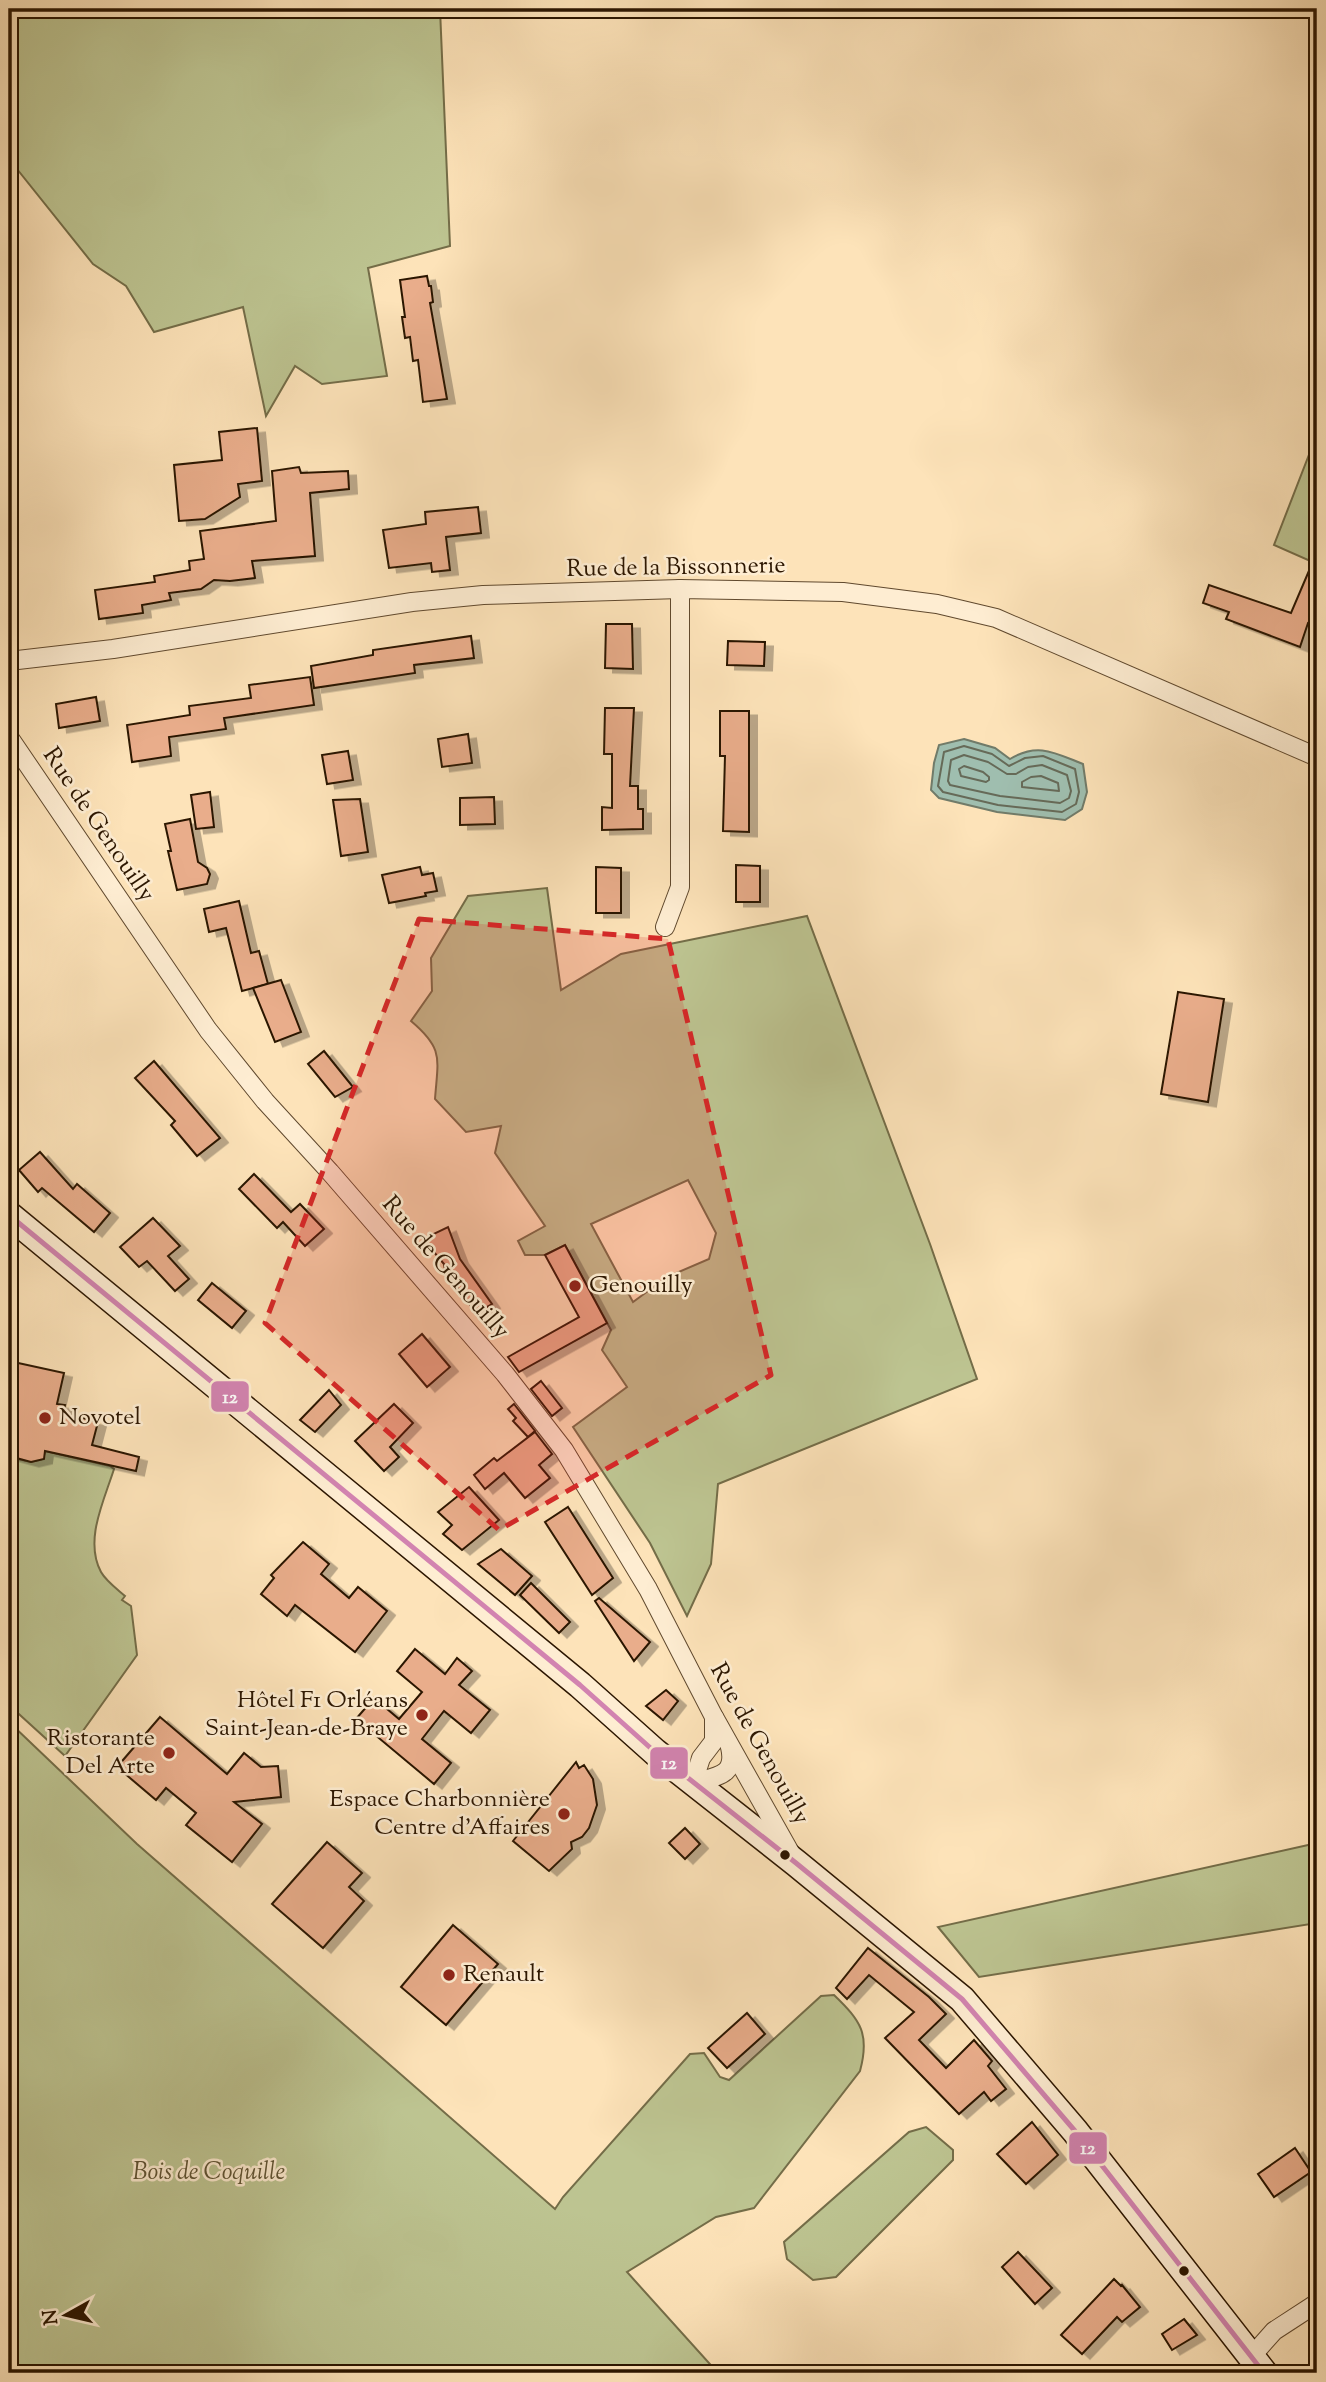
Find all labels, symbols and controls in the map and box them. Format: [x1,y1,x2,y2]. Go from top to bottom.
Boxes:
street label: Rue de la Bissonnerie [566,549,786,587]
street label: Rue de Genouilly [34,741,162,909]
street label: Rue de Genouilly [373,1189,517,1347]
place label: Genouilly [589,1269,693,1303]
marker: Genouilly [567,1278,583,1294]
line badge: 12 [210,1380,250,1413]
text: 12 [222,1385,238,1412]
place label: Novotel [59,1401,141,1435]
marker: Novotel [37,1410,53,1426]
street label: Rue de Genouilly [701,1657,818,1831]
place label: Hôtel F1 Orléans Saint-Jean-de-Braye [205,1684,408,1746]
marker: Hôtel F1 Orléans Saint-Jean-de-Braye [414,1707,430,1723]
place label: Ristorante Del Arte [47,1722,155,1784]
marker: Ristorante Del Arte [161,1745,177,1761]
line badge: 12 [649,1746,689,1780]
text: 12 [661,1751,677,1778]
place label: Espace Charbonnière Centre d'Affaires [329,1783,550,1845]
marker: Espace Charbonnière Centre d'Affaires [556,1806,572,1822]
unlabelled marker [778,1848,792,1862]
place label: Renault [463,1958,544,1992]
marker: Renault [441,1967,457,1983]
line badge: 12 [1068,2131,1108,2165]
text: 12 [1080,2136,1096,2163]
park label: Bois de Coquille [133,2156,285,2190]
unlabelled marker [1177,2264,1191,2278]
north arrow [32,2280,102,2350]
text: N [37,2308,66,2326]

